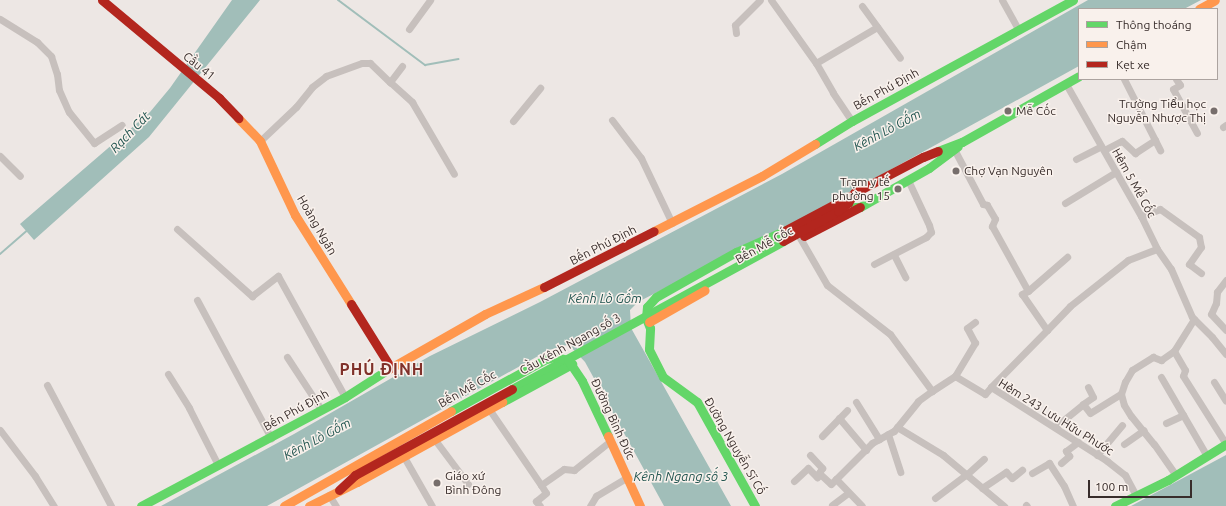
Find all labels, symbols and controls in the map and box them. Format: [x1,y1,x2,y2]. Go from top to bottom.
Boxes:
legend [1078,8,1218,80]
text: Thông thoáng [1116,18,1192,31]
text: Chậm [1116,38,1147,51]
street label: Cầu 41 [180,49,218,83]
text: Kẹt xe [1116,58,1150,71]
street label: Bến Phú Định [851,65,921,113]
place label: Trường Tiểu học Nguyễn Nhược Thị [1107,97,1206,125]
place label: Mễ Cốc [1016,104,1056,118]
water label: Kênh Lò Gốm [851,106,923,154]
marker: Mễ Cốc [1003,106,1013,116]
marker: Trường Tiểu học Nguyễn Nhược Thị [1209,106,1219,116]
water label: Rạch Cát [107,108,153,156]
street label: Hẻm 5 Mễ Cốc [1109,146,1159,220]
place label: Chợ Vạn Nguyên [964,164,1053,178]
marker: Chợ Vạn Nguyên [951,166,961,176]
place label: Trạm y tế phường 15 [832,175,890,203]
marker: Trạm y tế phường 15 [893,184,903,194]
street label: Hoàng Ngân [294,193,340,257]
street label: Bến Phú Định [567,222,639,268]
street label: Bến Mễ Cốc [733,223,795,267]
water label: Kênh Lò Gốm [568,290,642,306]
street label: Cầu Kênh Ngang số 3 [517,310,623,378]
district label: PHÚ ĐỊNH [340,359,424,379]
street label: Bến Mễ Cốc [436,367,498,411]
street label: Đường Bình Đức [588,376,638,462]
street label: Hẻm 243 Lưu Hữu Phước [996,376,1116,458]
street label: Bến Phú Định [261,386,331,434]
street label: Đường Nguyễn Sĩ Cố [701,395,769,497]
water label: Kênh Lò Gốm [281,415,353,463]
water label: Kênh Ngang số 3 [634,468,728,484]
place label: Giáo xứ Bình Đông [445,469,501,497]
scale bar [1090,472,1194,498]
marker: Giáo xứ Bình Đông [432,478,442,488]
text: 100 m [1095,480,1128,493]

